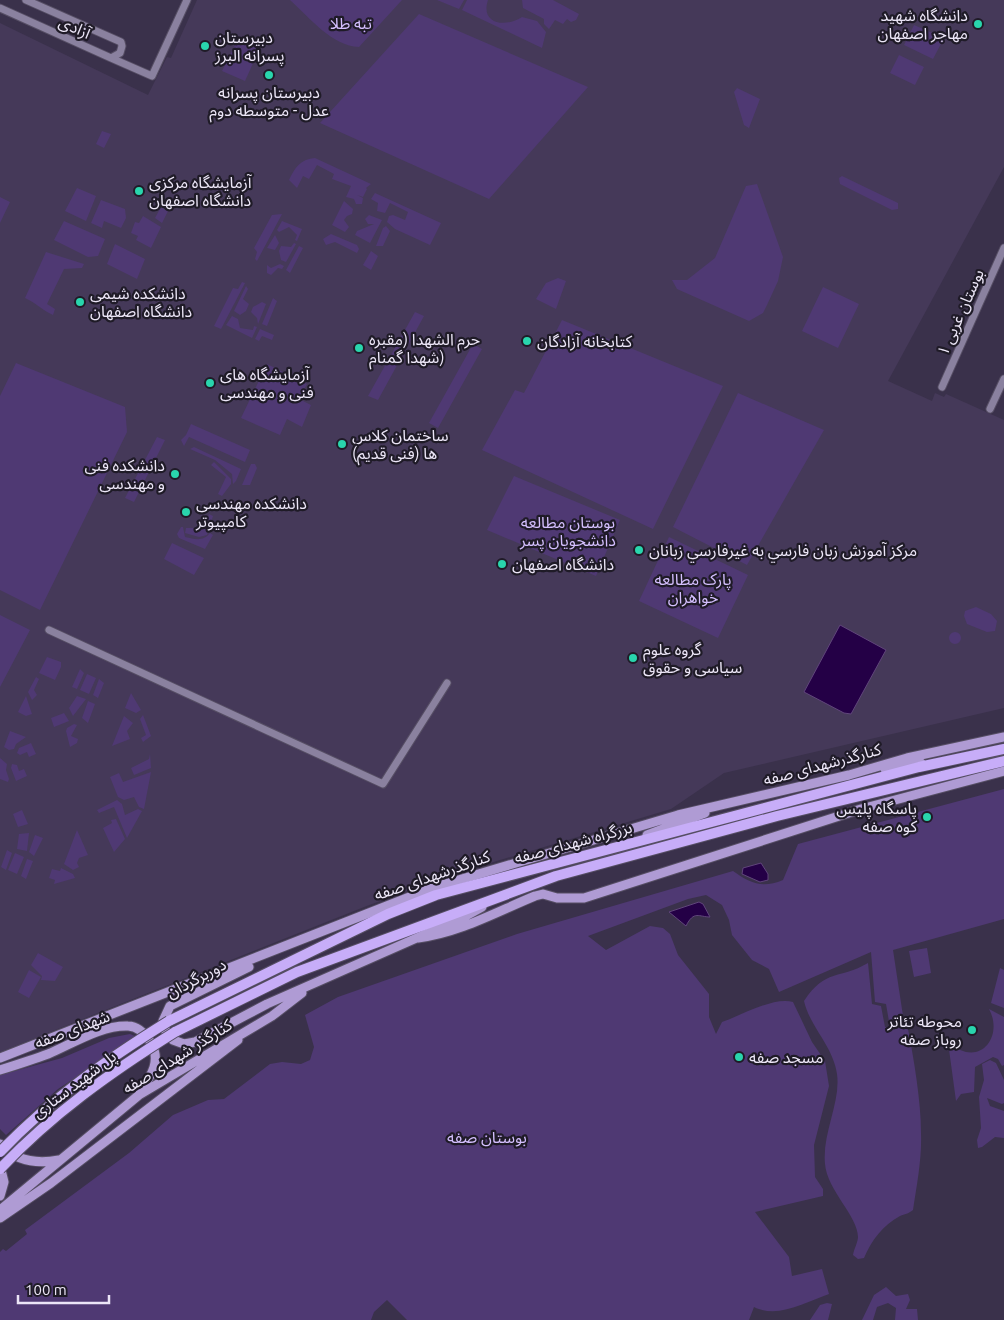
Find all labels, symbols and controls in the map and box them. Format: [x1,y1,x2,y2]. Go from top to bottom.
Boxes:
place label: دانشگاه شهید مهاجر اصفهان [878,6,968,43]
street label: آزادی [56,12,95,43]
park label: تبه طلا [330,14,372,32]
marker: دانشگاه شهید مهاجر اصفهان [972,18,984,30]
place label: دبیرستان پسرانه البرز [214,28,285,66]
marker: دبیرستان پسرانه البرز [199,40,211,52]
marker: دبیرستان پسرانه عدل - متوسطه دوم [263,69,275,81]
place label: دبیرستان پسرانه عدل - متوسطه دوم [209,83,329,123]
place label: آزمایشگاه مرکزی دانشگاه اصفهان [149,173,253,210]
marker: آزمایشگاه مرکزی دانشگاه اصفهان [133,185,145,197]
street label: بوستان غربی ۱ [933,266,988,358]
place label: دانشکده شیمی دانشگاه اصفهان [90,284,192,321]
marker: دانشکده شیمی دانشگاه اصفهان [74,296,86,308]
place label: حرم الشهدا (مقبره شهدا گمنام) [369,330,480,370]
place label: کتابخانه آزادگان [537,332,632,351]
marker: کتابخانه آزادگان [521,335,533,347]
marker: حرم الشهدا (مقبره شهدا گمنام) [353,342,365,354]
place label: آزمایشگاه های فنی و مهندسی [220,365,314,402]
marker: آزمایشگاه های فنی و مهندسی [204,377,216,389]
place label: ساختمان کلاس ها (فنی قدیم) [352,426,449,466]
marker: ساختمان کلاس ها (فنی قدیم) [336,438,348,450]
place label: دانشکده فنی و مهندسی [84,456,165,493]
marker: دانشکده فنی و مهندسی [169,468,181,480]
place label: دانشکده مهندسی کامپیوتر [195,494,307,532]
marker: دانشکده مهندسی کامپیوتر [180,506,192,518]
park label: بوستان مطالعه دانشجویان پسر [519,513,616,551]
place label: مرکز آموزش زبان فارسي به غيرفارسي زبانان [649,541,917,563]
marker: مرکز آموزش زبان فارسي به غيرفارسي زبانان [633,544,645,556]
place label: دانشگاه اصفهان [512,555,614,574]
marker: دانشگاه اصفهان [496,558,508,570]
park label: پارک مطالعه خواهران [654,570,732,607]
place label: گروه علوم سیاسی و حقوق [643,640,742,677]
marker: گروه علوم سیاسی و حقوق [627,652,639,664]
street label: کنارگذرشهدای صفه [761,739,884,789]
place label: پاسگاه پلیس کوه صفه [836,799,917,836]
marker: پاسگاه پلیس کوه صفه [921,811,933,823]
street label: بزرگراه شهدای صفه [512,818,634,867]
street label: کنارگذرشهدای صفه [372,847,493,904]
street label: دوربرگردان [163,955,229,1002]
street label: شهدای صفه [32,1006,112,1052]
place label: محوطه تئاتر روباز صفه [887,1012,962,1049]
street label: کنارگذر شهدای صفه [119,1015,236,1098]
marker: محوطه تئاتر روباز صفه [966,1024,978,1036]
street label: پل شهید ستاری [29,1047,121,1123]
place label: مسجد صفه [749,1048,824,1066]
marker: مسجد صفه [733,1051,745,1063]
park label: بوستان صفه [447,1128,527,1147]
scale bar [18,1272,109,1304]
text: 100 m [25,1281,67,1298]

